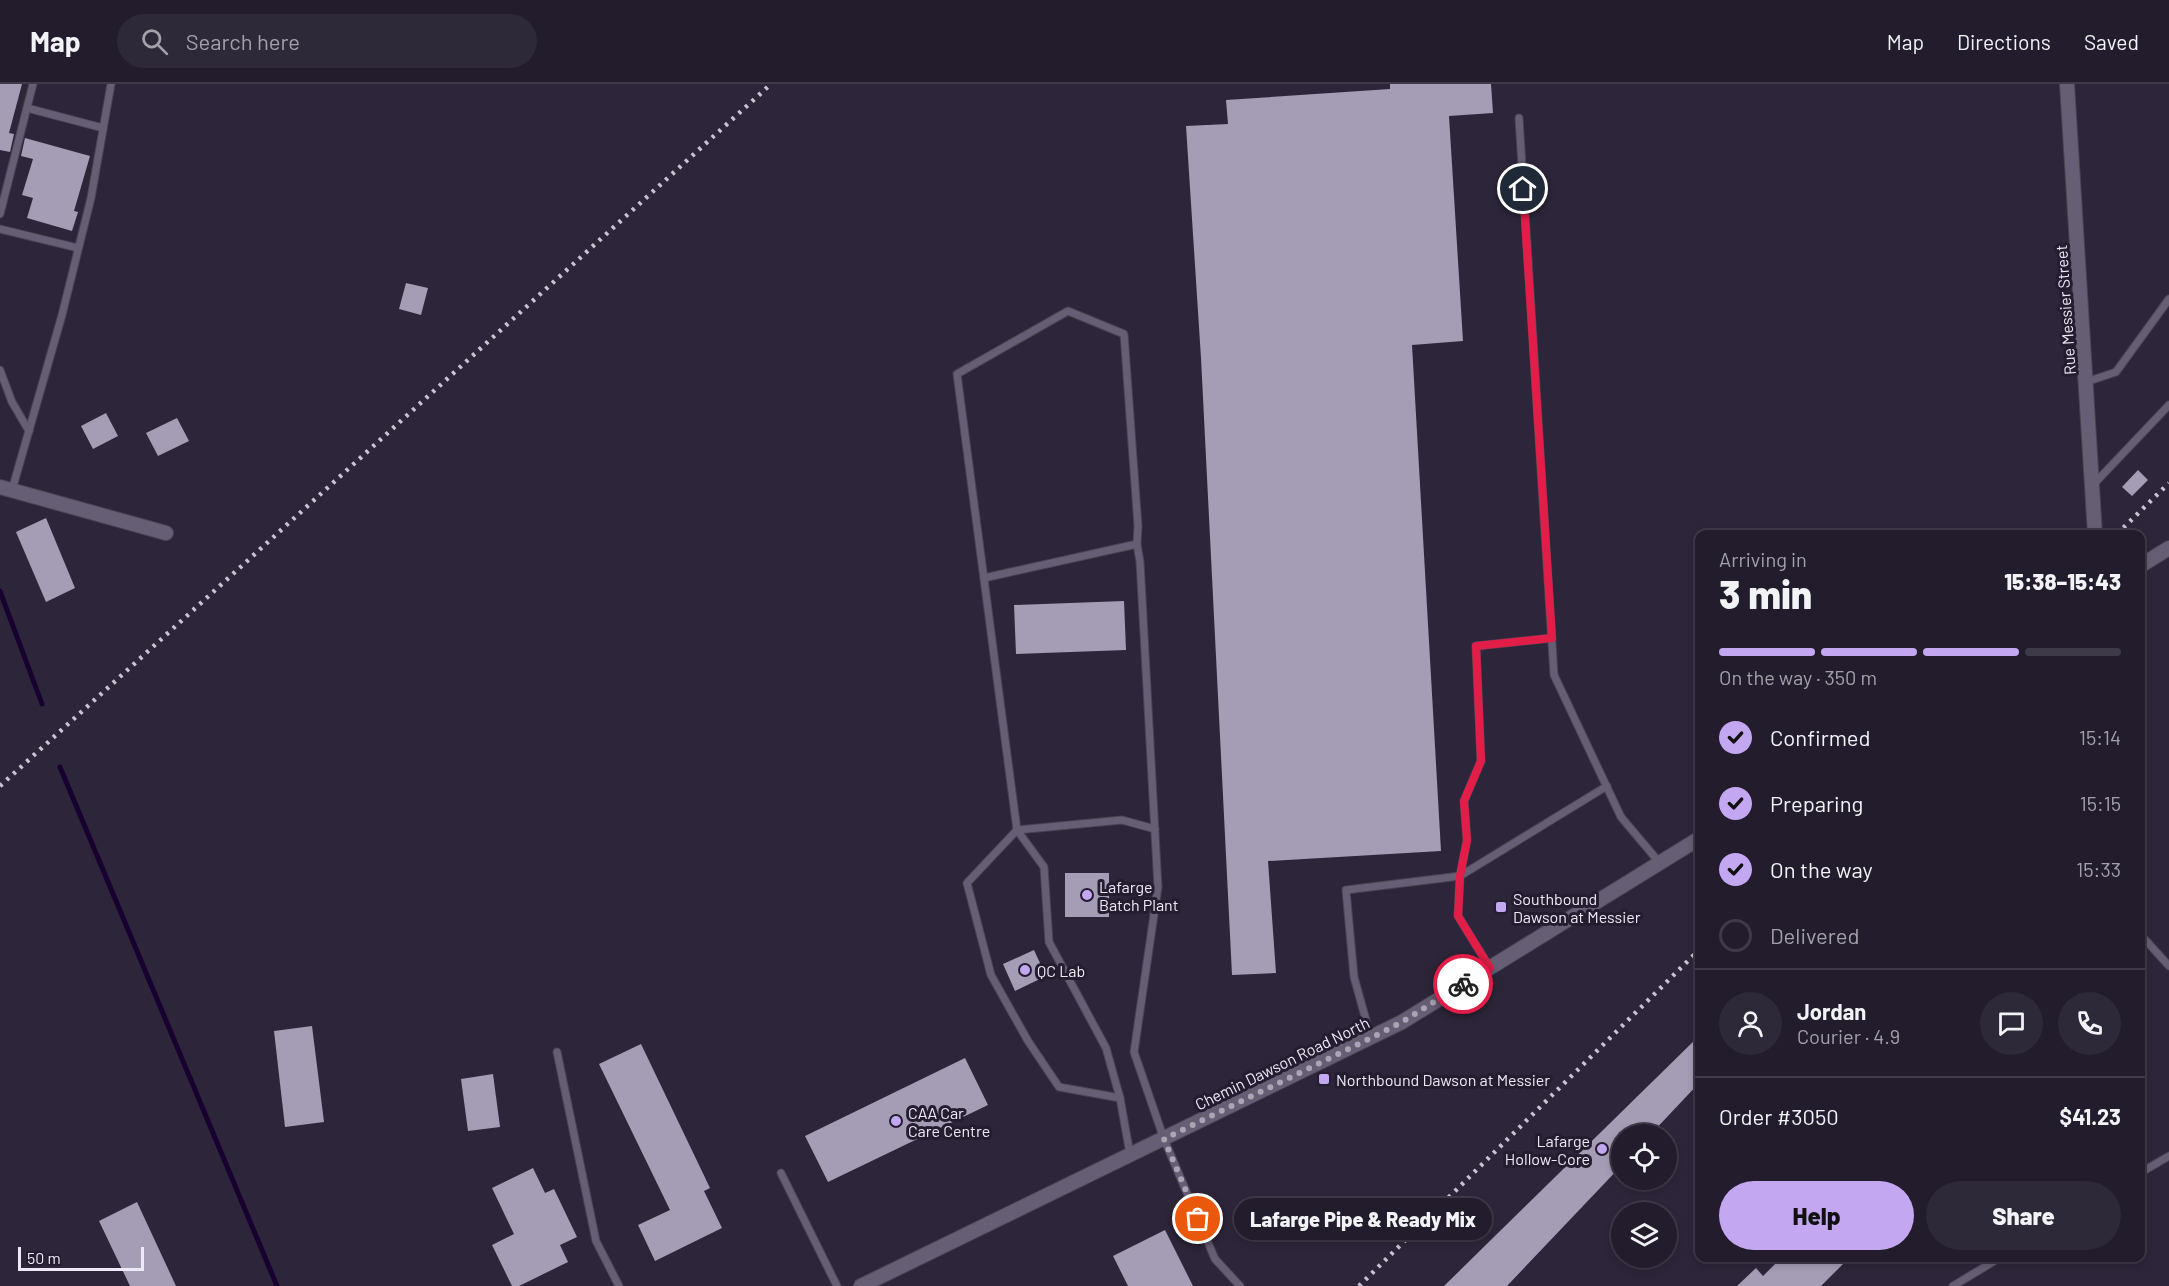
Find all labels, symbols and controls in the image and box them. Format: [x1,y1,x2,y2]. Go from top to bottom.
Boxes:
search box [117,14,537,68]
text: Map [30,24,81,58]
icon: search [138,25,171,58]
text: Search here [186,28,300,54]
text: Map [1887,29,1924,54]
text: Directions [1957,29,2051,54]
text: Saved [2084,29,2139,54]
pin [1497,163,1548,214]
icon: home [1506,172,1539,205]
street label: Rue Messier Street [2051,244,2079,376]
text: Arriving in [1719,547,1807,571]
text: 15:38–15:43 [2004,568,2121,594]
text: 3 min [1719,570,1812,617]
text: On the way · 350 m [1719,665,1877,689]
icon: check [1719,721,1752,754]
text: Confirmed [1770,724,1870,750]
text: 15:14 [2079,725,2121,749]
icon: check [1719,787,1752,820]
text: Preparing [1770,790,1863,816]
text: 15:15 [2080,791,2121,815]
icon: check [1719,853,1752,886]
text: On the way [1770,856,1873,882]
text: 15:33 [2076,857,2121,881]
place label: Lafarge Batch Plant [1099,877,1179,914]
marker: Lafarge Batch Plant [1080,888,1094,902]
place label: Southbound Dawson at Messier [1513,889,1641,926]
marker: Southbound Dawson at Messier [1494,900,1508,914]
text: Delivered [1770,922,1859,948]
courier [1433,954,1493,1014]
place label: QC Lab [1037,961,1085,980]
marker: QC Lab [1018,963,1032,977]
icon: bike [1447,968,1480,1001]
button: person [1719,992,1782,1055]
button: chat [1980,992,2043,1055]
button: phone [2058,992,2121,1055]
text: Jordan [1797,998,1866,1024]
street label: Chemin Dawson Road North [1192,1012,1372,1114]
text: Courier · 4.9 [1797,1024,1900,1048]
place label: Northbound Dawson at Messier [1336,1070,1550,1089]
marker: Northbound Dawson at Messier [1317,1072,1331,1086]
place label: CAA Car Care Centre [908,1103,990,1140]
text: Order #3050 [1719,1103,1839,1129]
text: $41.23 [2060,1103,2121,1129]
marker: CAA Car Care Centre [889,1114,903,1128]
map controls [1611,1124,1677,1268]
button: locate [1611,1124,1677,1190]
place label: Lafarge Hollow-Core [1505,1131,1590,1168]
marker: Lafarge Hollow-Core [1595,1142,1609,1156]
button: Help [1719,1181,1914,1250]
button: Share [1926,1181,2121,1250]
pin [1172,1193,1223,1244]
callout: Lafarge Pipe & Ready Mix [1234,1198,1492,1240]
icon: bag [1181,1202,1214,1235]
button: layers [1611,1202,1677,1268]
text: Lafarge Pipe & Ready Mix [1250,1207,1476,1231]
scale bar [18,1244,144,1272]
text: 50 m [27,1248,61,1267]

